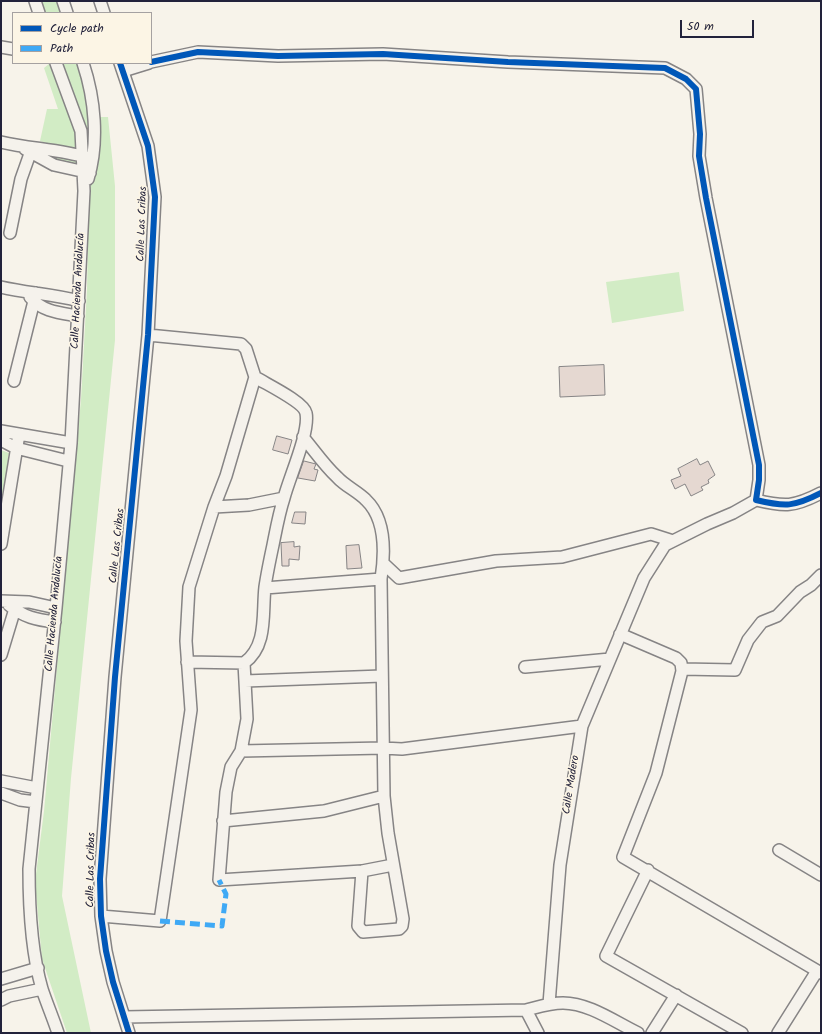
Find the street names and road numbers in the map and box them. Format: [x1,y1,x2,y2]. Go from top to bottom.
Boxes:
street label: Calle Las Cribas [135,186,151,262]
street label: Calle Hacienda Andalucía [69,233,89,349]
street label: Calle Las Cribas [108,508,128,584]
street label: Calle Hacienda Andalucía [43,556,67,672]
street label: Calle Madero [561,755,583,815]
street label: Calle Las Cribas [85,832,99,908]

